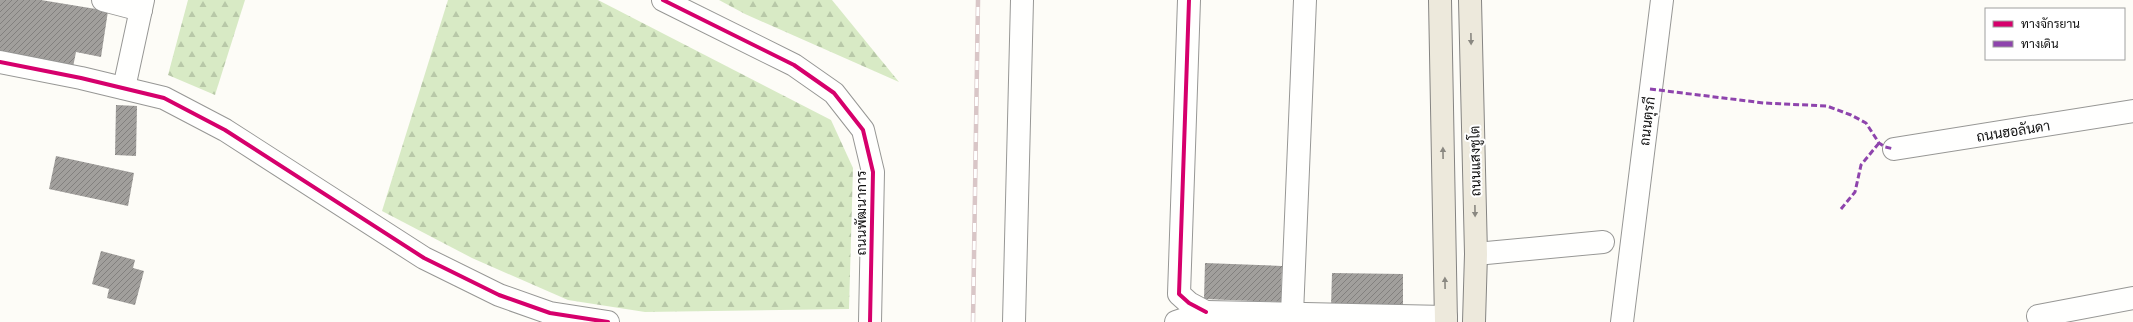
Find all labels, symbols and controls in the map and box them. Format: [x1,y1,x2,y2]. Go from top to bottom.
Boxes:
legend [1985,8,2125,60]
text: ทางจักรยาน [2021,14,2080,32]
one-way arrow [1468,33,1474,46]
text: ทางเดิน [2021,34,2059,52]
street label: ถนนตุรกี [1633,95,1660,147]
street label: ถนนฮอลันดา [1975,114,2051,146]
street label: ถนนแสงชูโต [1463,125,1486,197]
one-way arrow [1440,146,1446,159]
street label: ถนนพัฒนาการ [850,170,870,256]
one-way arrow [1472,205,1478,218]
one-way arrow [1442,276,1448,289]

